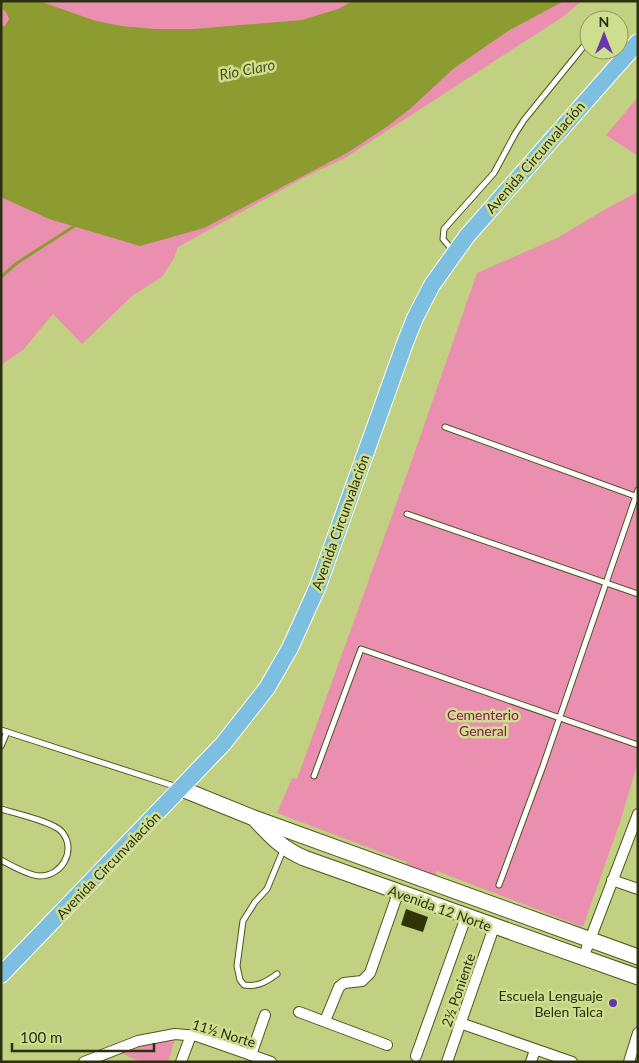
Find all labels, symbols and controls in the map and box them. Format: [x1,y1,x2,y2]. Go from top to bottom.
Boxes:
north arrow [579,10,629,60]
text: N [599,13,609,30]
water label: Río Claro [218,55,277,83]
street label: Avenida Circunvalación [482,98,588,216]
street label: Avenida Circunvalación [308,452,372,592]
park label: Cementerio General [447,706,519,739]
street label: Avenida Circunvalación [52,808,164,922]
street label: Avenida 12 Norte [386,881,494,935]
street label: 2½ Poniente [438,951,478,1029]
place label: Escuela Lenguaje Belen Talca [499,987,603,1020]
marker: Escuela Lenguaje Belen Talca [607,997,619,1009]
street label: 11½ Norte [190,1015,258,1051]
scale bar [12,1020,155,1052]
text: 100 m [20,1028,62,1046]

